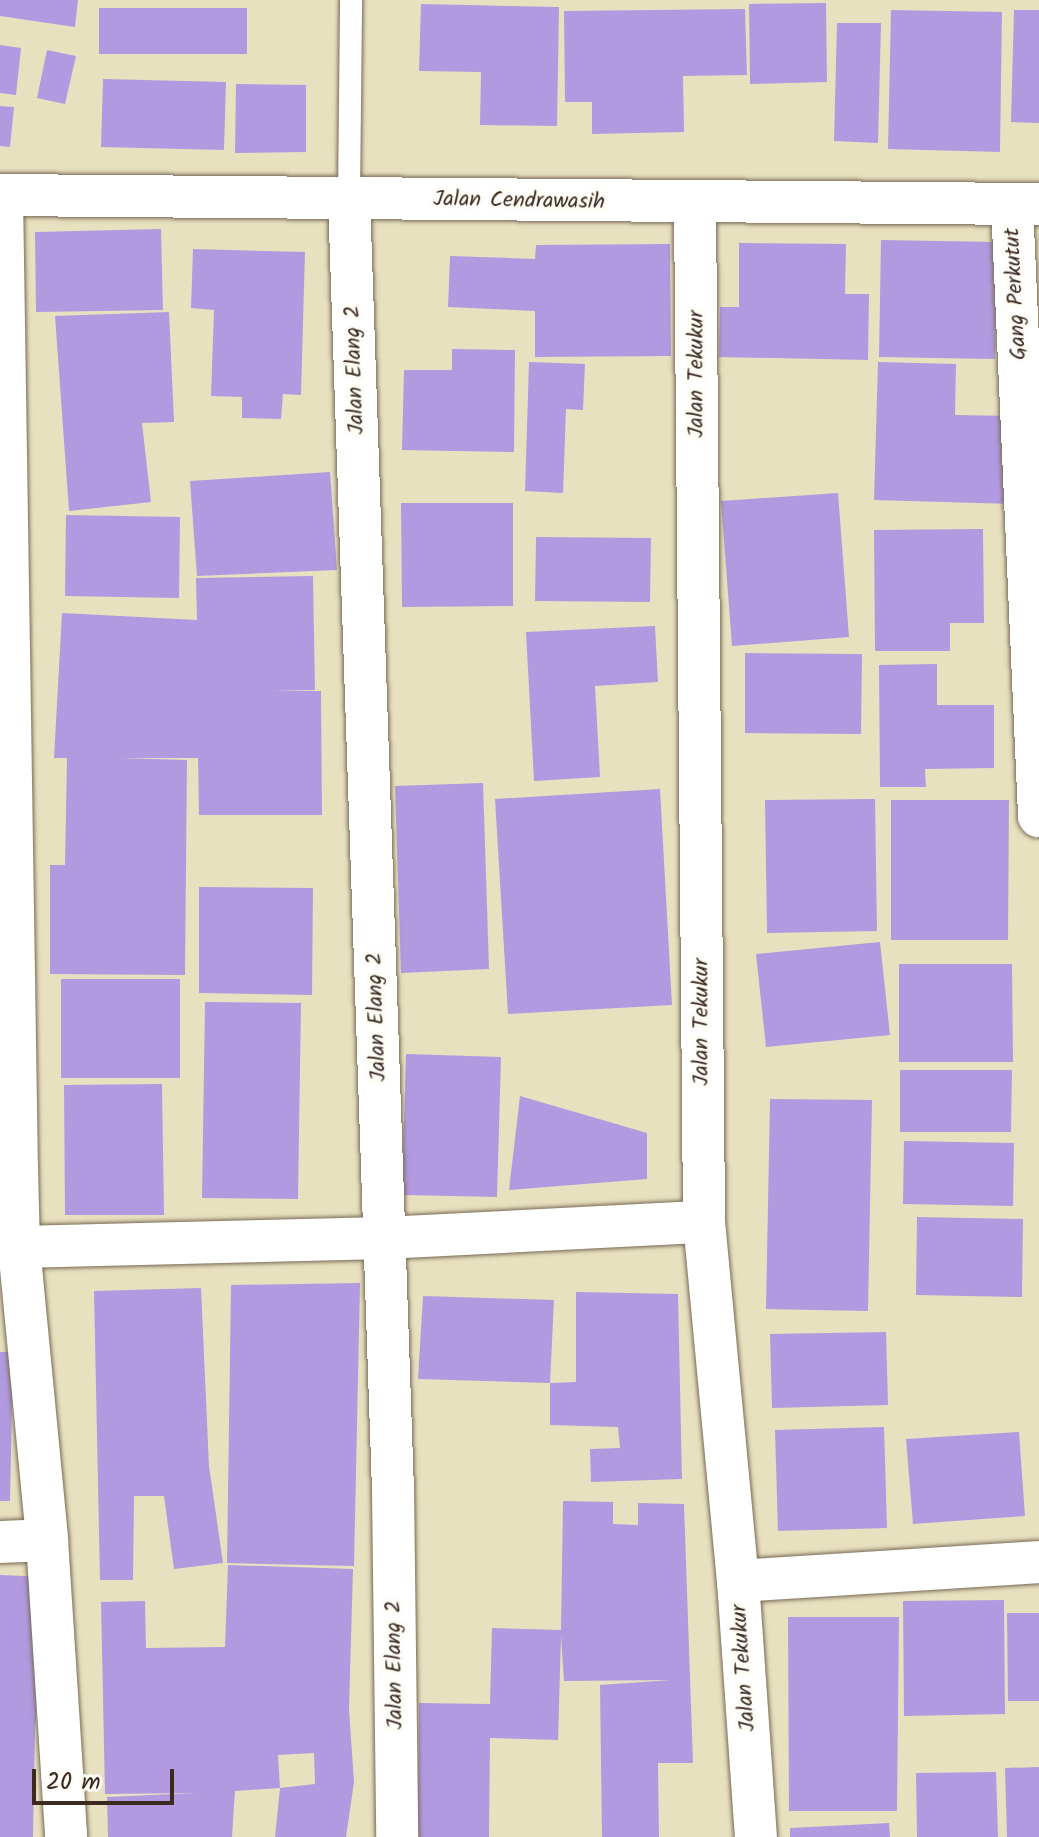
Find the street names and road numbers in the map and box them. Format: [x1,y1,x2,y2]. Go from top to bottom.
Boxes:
street label: Jalan Cendrawasih [433,186,605,216]
street label: Gang Perkutut [999,227,1033,361]
street label: Jalan Elang 2 [340,305,370,435]
street label: Jalan Tekukur [684,310,710,438]
street label: Jalan Elang 2 [362,952,392,1082]
street label: Jalan Tekukur [689,958,715,1086]
street label: Jalan Elang 2 [381,1600,409,1730]
street label: Jalan Tekukur [726,1603,762,1733]

